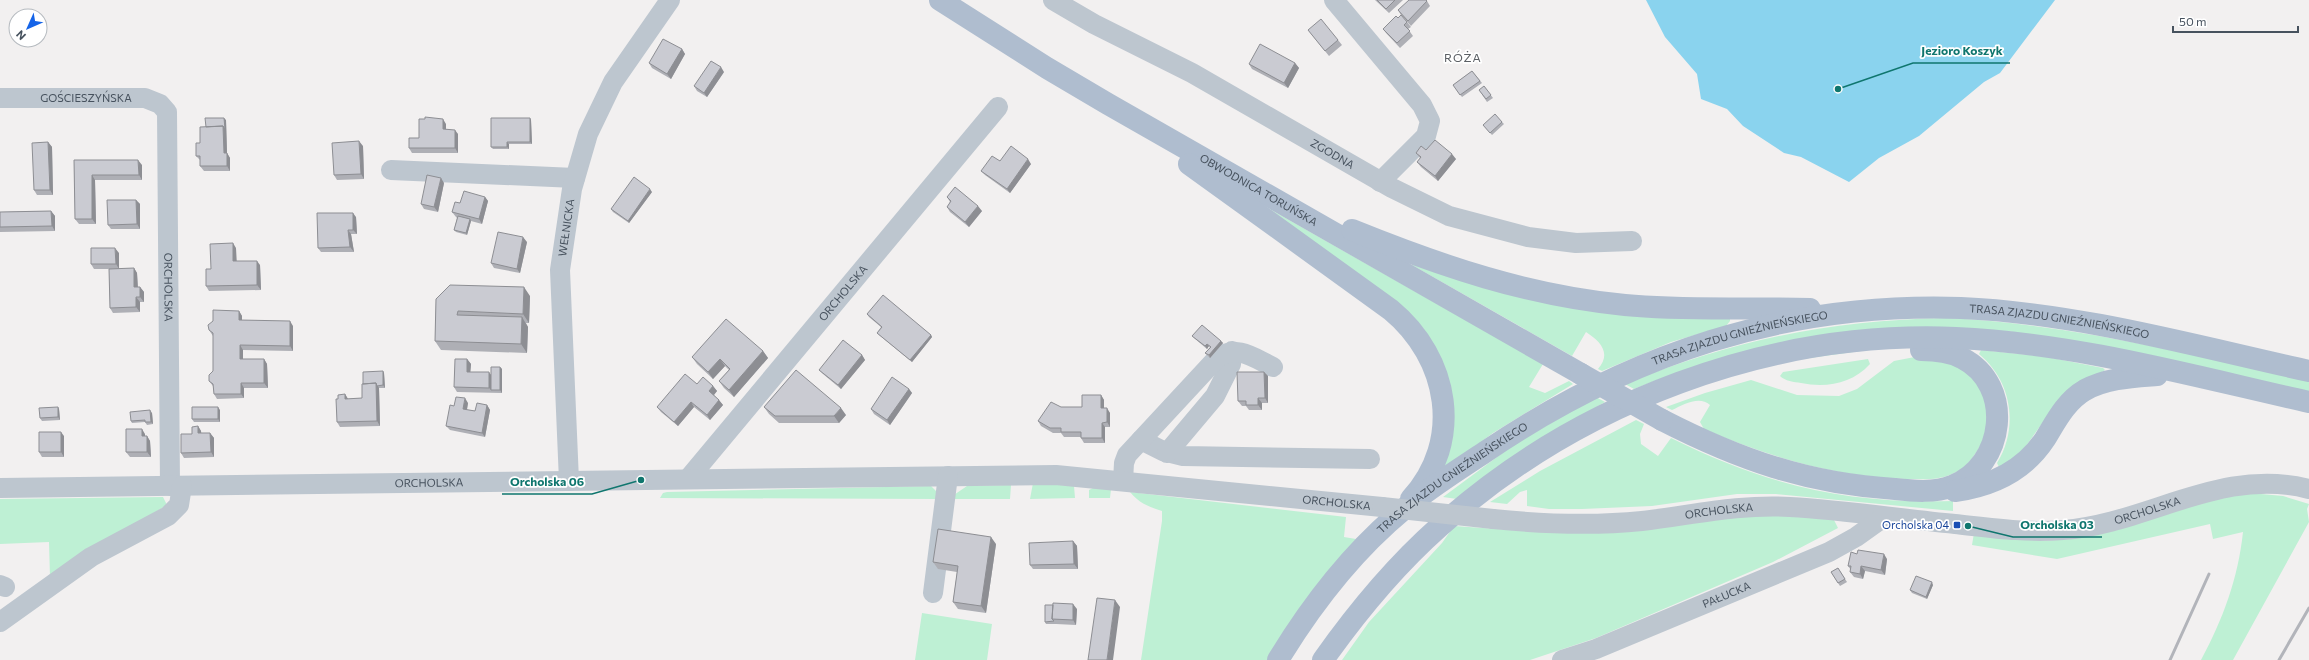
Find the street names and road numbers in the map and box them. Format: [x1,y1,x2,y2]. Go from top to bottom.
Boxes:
street label: GOŚCIESZYŃSKA [40,90,132,104]
street label: ZGODNA [1308,136,1357,171]
street label: OBWODNICA TORUŃSKA [1198,151,1320,228]
street label: WEŁNICKA [555,198,577,257]
street label: ORCHOLSKA [162,253,176,322]
street label: ORCHOLSKA [816,262,870,323]
street label: TRASA ZJAZDU GNIEŹNIEŃSKIEGO [1969,301,2151,341]
street label: TRASA ZJAZDU GNIEŹNIEŃSKIEGO [1650,308,1829,367]
street label: TRASA ZJAZDU GNIEŹNIEŃSKIEGO [1374,419,1530,536]
street label: ORCHOLSKA [395,475,464,489]
street label: ORCHOLSKA [1302,492,1372,512]
street label: ORCHOLSKA [2112,493,2182,527]
street label: ORCHOLSKA [1684,500,1754,521]
street label: PAŁUCKA [1700,578,1753,610]

